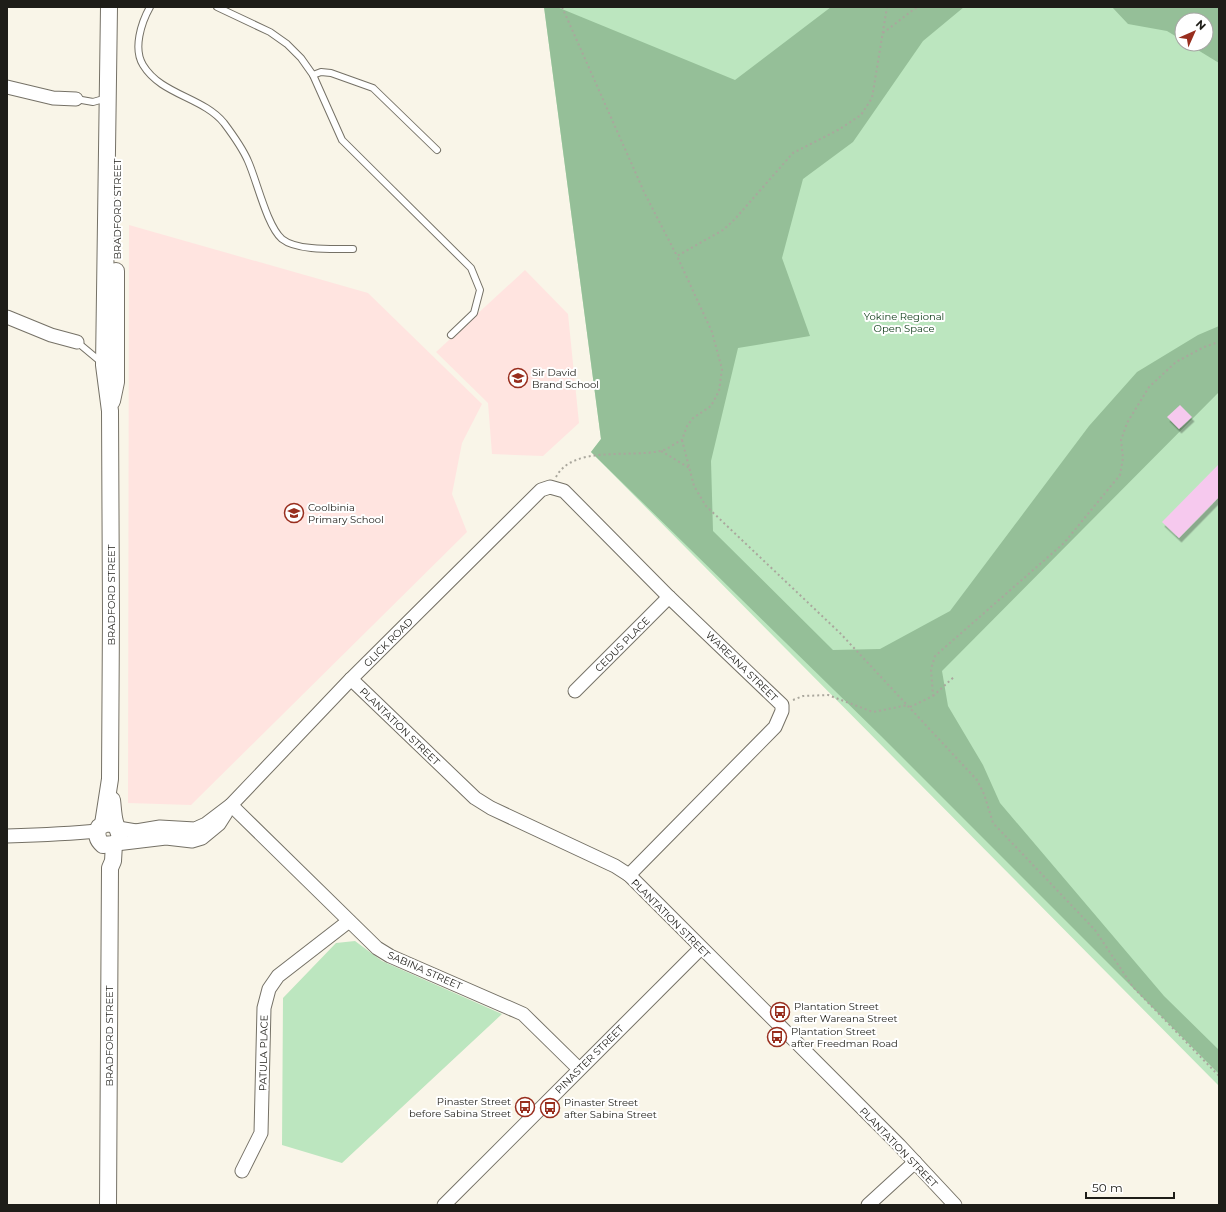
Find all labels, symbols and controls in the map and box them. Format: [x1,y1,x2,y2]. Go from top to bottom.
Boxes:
north arrow [1174,12,1214,52]
text: N [1193,17,1209,33]
street label: BRADFORD STREET [111,158,124,260]
park label: Yokine Regional Open Space [864,310,944,335]
place label: Sir David Brand School [532,366,599,391]
school or university icon: Sir David Brand School [507,367,529,389]
place label: Coolbinia Primary School [308,501,384,526]
school or university icon: Coolbinia Primary School [283,502,305,524]
street label: BRADFORD STREET [105,544,118,646]
street label: CEDUS PLACE [592,614,653,675]
street label: GLICK ROAD [361,615,416,670]
street label: WAREANA STREET [703,629,781,704]
street label: PLANTATION STREET [357,685,443,768]
street label: PLANTATION STREET [628,876,713,961]
street label: SABINA STREET [386,948,464,993]
street label: BRADFORD STREET [103,985,116,1087]
place label: Plantation Street after Wareana Street [794,1000,897,1025]
bus stop icon: Plantation Street after Wareana Street [769,1001,791,1023]
street label: PATULA PLACE [256,1014,271,1091]
street label: PINASTER STREET [552,1022,627,1096]
place label: Plantation Street after Freedman Road [791,1025,898,1050]
bus stop icon: Plantation Street after Freedman Road [766,1026,788,1048]
place label: Pinaster Street before Sabina Street [409,1095,511,1120]
bus stop icon: Pinaster Street before Sabina Street [514,1096,536,1118]
place label: Pinaster Street after Sabina Street [564,1096,657,1121]
bus stop icon: Pinaster Street after Sabina Street [539,1097,561,1119]
street label: PLANTATION STREET [857,1105,940,1190]
scale bar [1086,1174,1174,1200]
text: 50 m [1092,1180,1123,1195]

